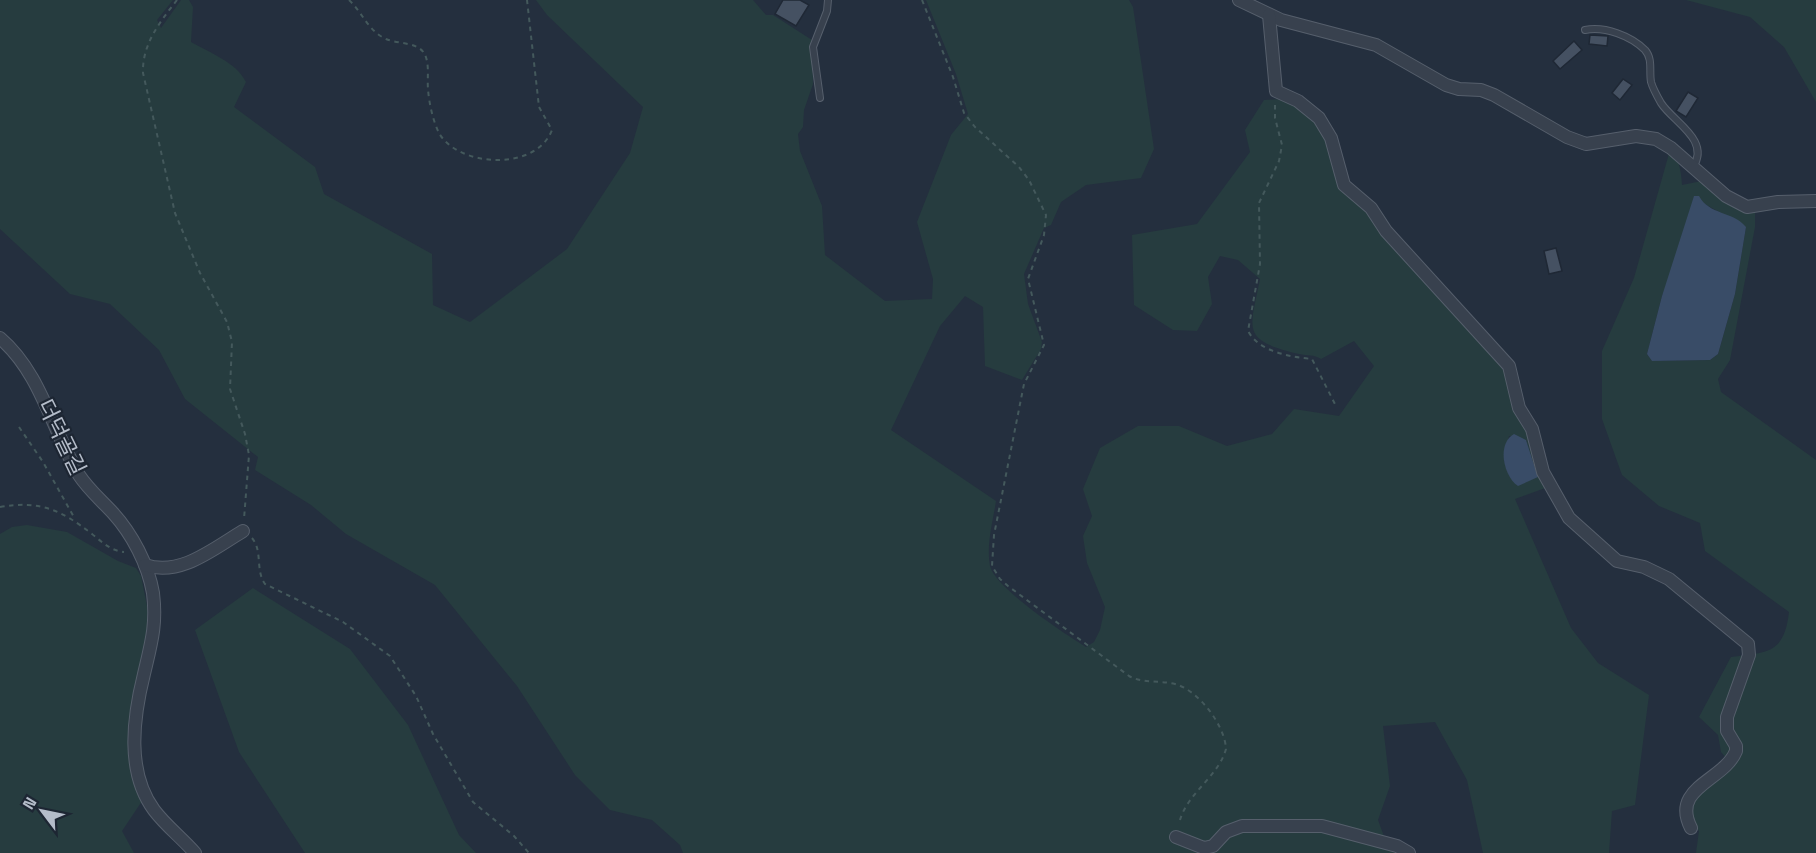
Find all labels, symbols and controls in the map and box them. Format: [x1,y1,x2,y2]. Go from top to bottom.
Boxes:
street label: 더덕골길 [32,394,92,480]
north arrow [12,781,72,841]
text: N [18,793,41,813]

